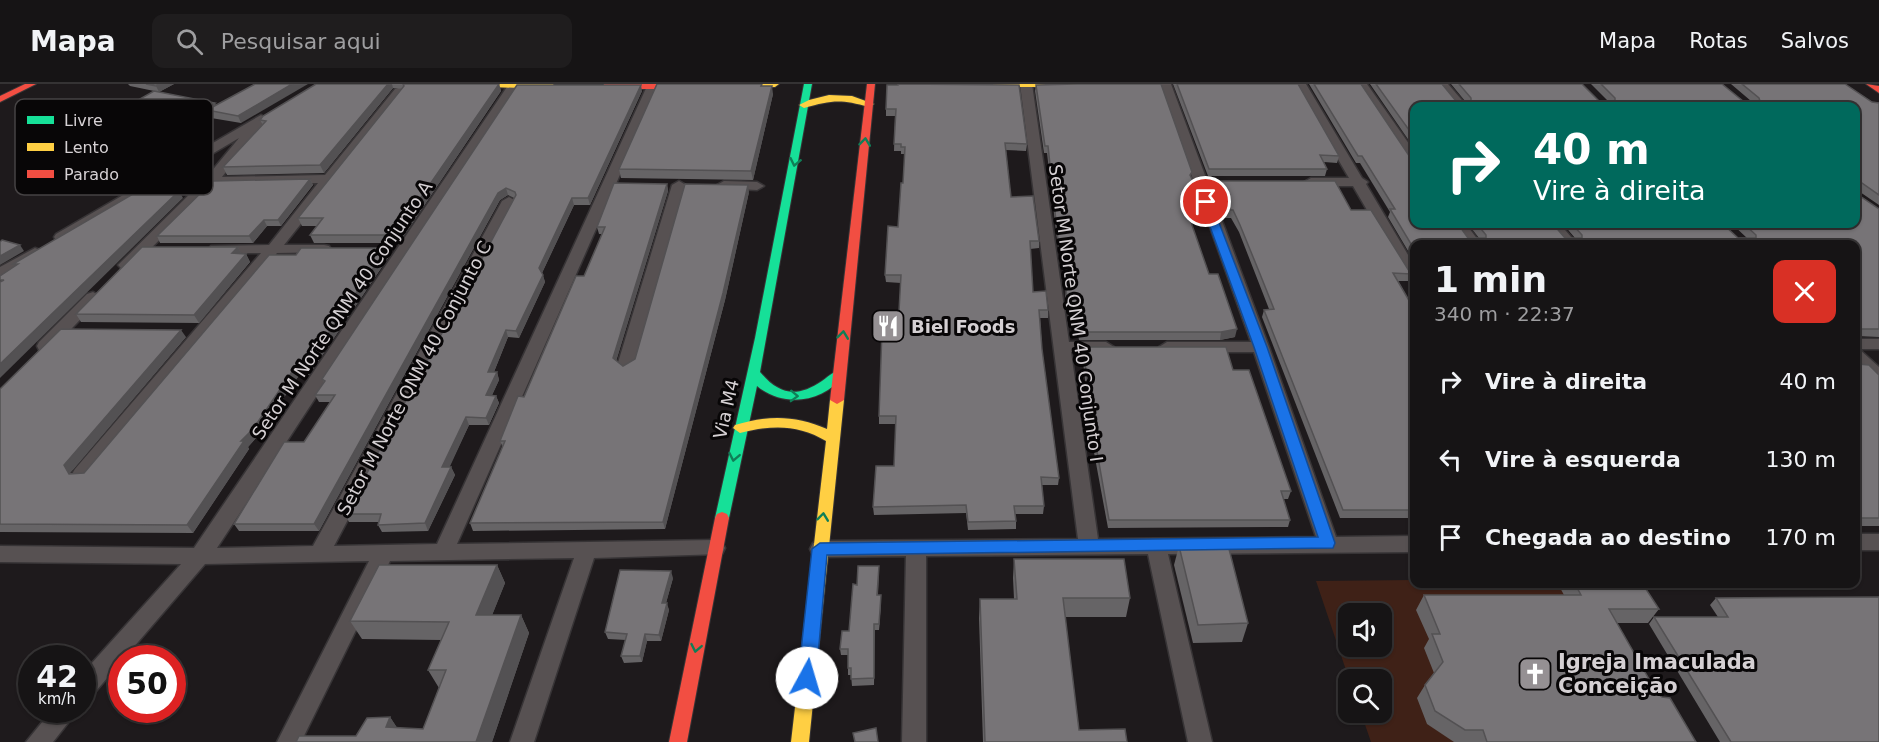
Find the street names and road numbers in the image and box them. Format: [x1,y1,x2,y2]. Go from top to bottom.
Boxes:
street label: Setor M Norte QNM 40 Conjunto I [1045,163,1107,463]
street label: Setor M Norte QNM 40 Conjunto A [247,176,437,443]
street label: Setor M Norte QNM 40 Conjunto C [333,237,495,519]
street label: Via M4 [709,377,743,441]

